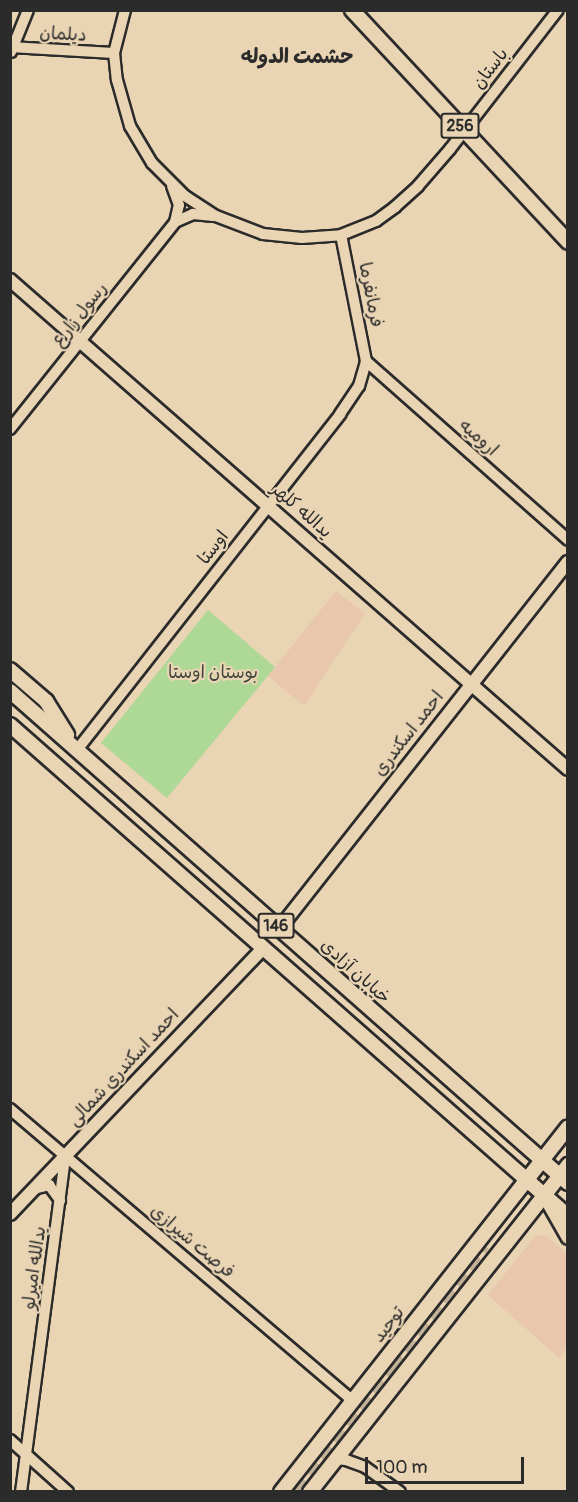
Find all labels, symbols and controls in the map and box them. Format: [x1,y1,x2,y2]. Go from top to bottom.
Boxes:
street label: دیلمان [39,23,87,47]
district label: حشمت الدوله [241,44,353,68]
street label: باستان [468,44,514,94]
road number: 256 [440,113,480,139]
street label: فرمانفرما [353,261,387,329]
street label: رسول زارع [48,278,112,352]
street label: ارومیه [454,415,502,461]
street label: یدالله کلهر [266,479,336,543]
street label: اوستا [194,527,234,569]
park label: بوستان اوستا [168,662,258,684]
street label: احمد اسکندری [369,687,449,781]
road number: 146 [256,913,296,939]
street label: خیابان آزادی [316,935,394,1009]
street label: احمد اسکندری شمالی [64,1005,184,1131]
street label: فرصت شیرازی [146,1201,238,1283]
street label: یدالله امیرلو [18,1225,52,1311]
street label: توحید [368,1303,410,1347]
scale bar [368,1445,527,1483]
text: 100 m [376,1456,428,1479]

